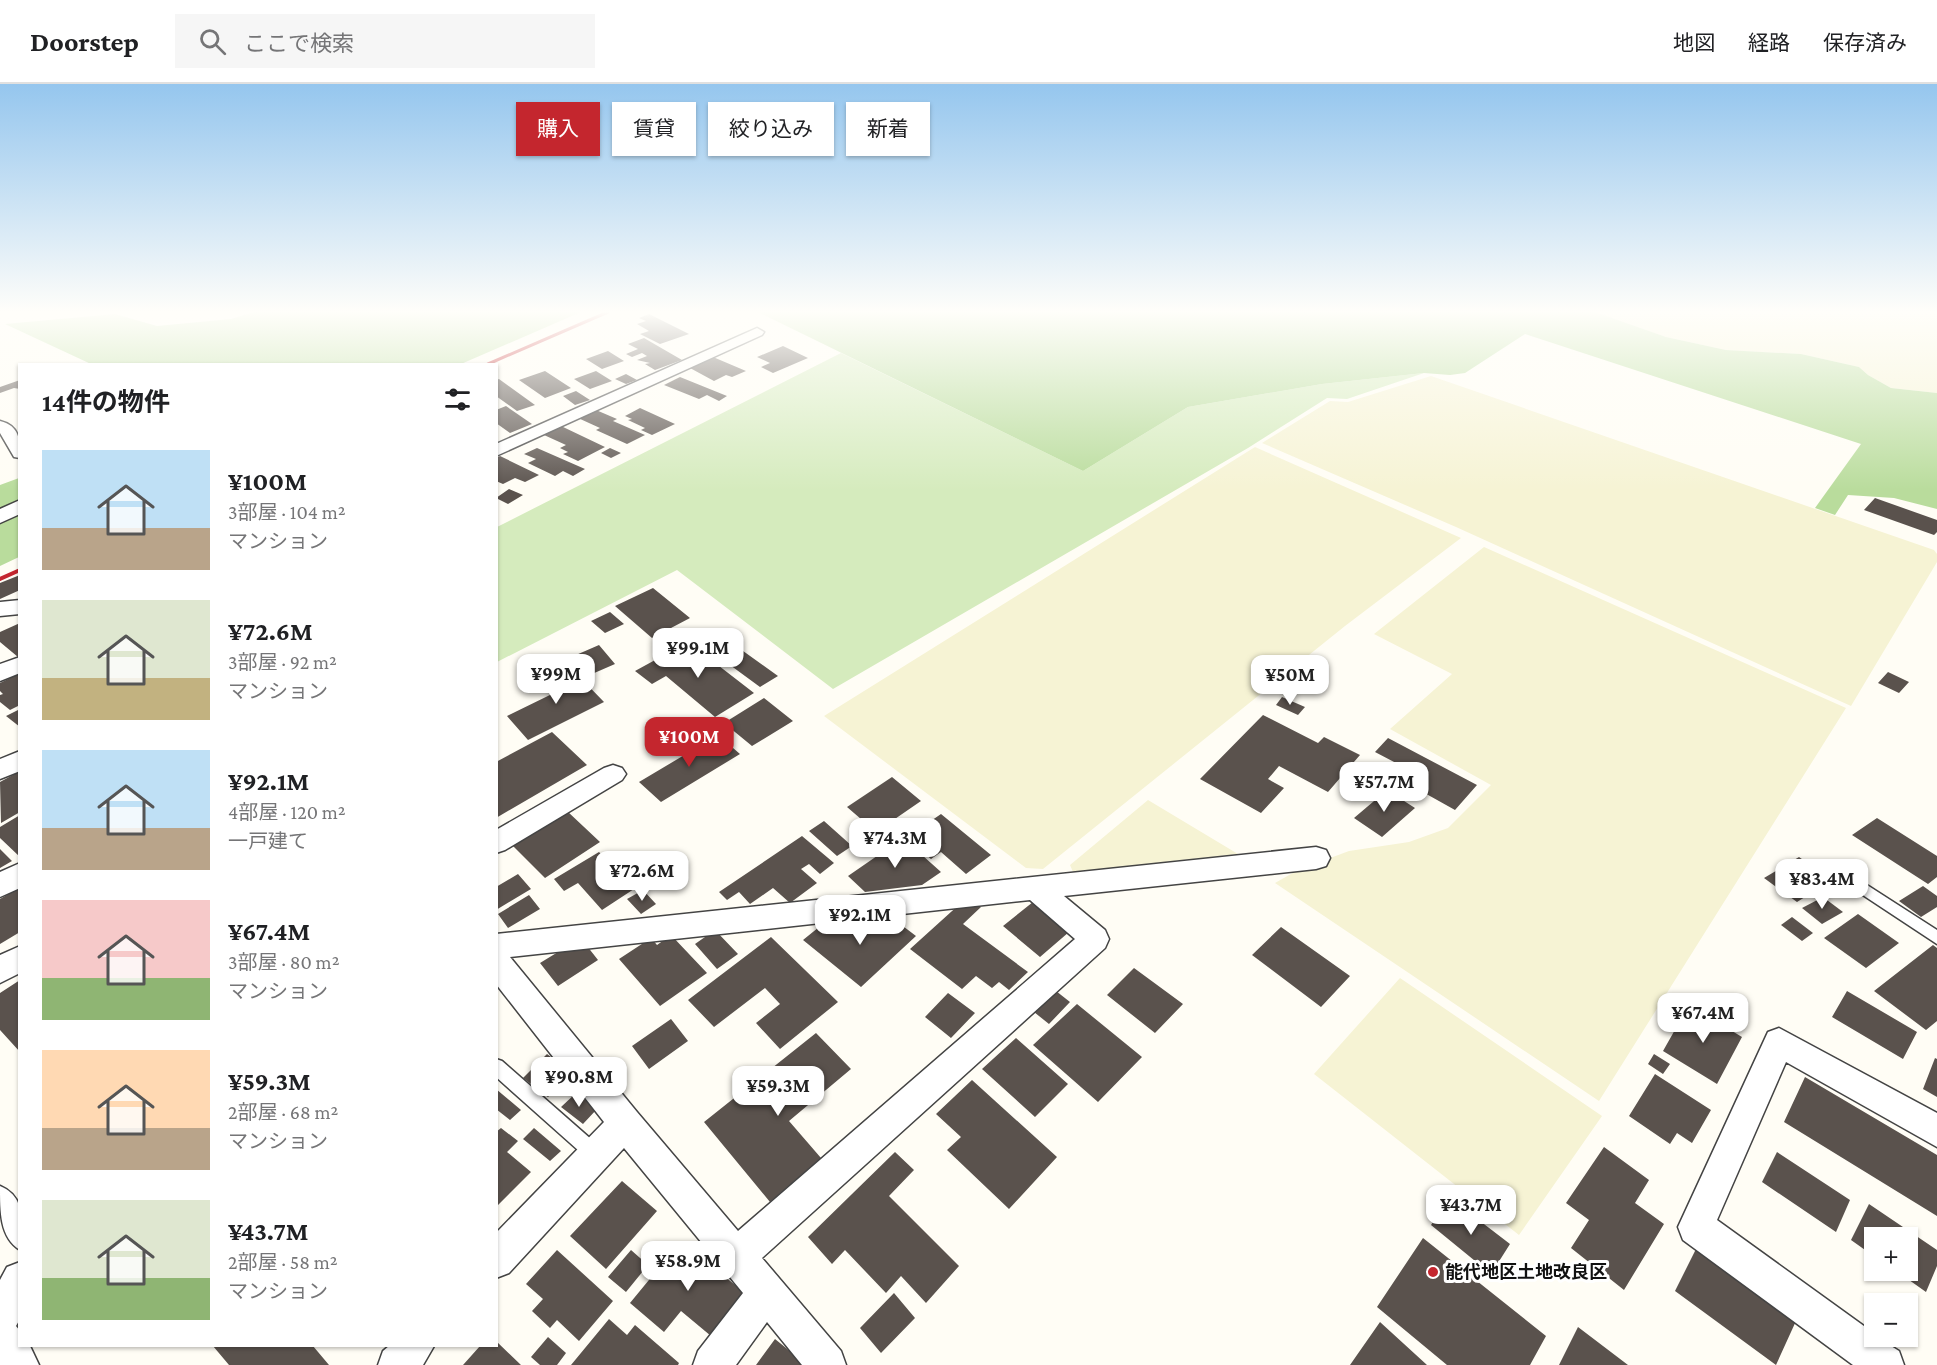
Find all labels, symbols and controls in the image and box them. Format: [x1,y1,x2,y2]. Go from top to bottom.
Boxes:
search box [175,14,595,68]
icon: search [196,25,229,58]
text: Doorstep [30,26,139,57]
text: ここで検索 [244,31,354,56]
text: 地図 [1673,31,1715,55]
text: 経路 [1748,31,1790,55]
text: 保存済み [1823,31,1907,55]
chip: 購入 [516,102,600,156]
chip: 賃貸 [612,102,696,156]
chip: 絞り込み [708,102,834,156]
chip: 新着 [846,102,930,156]
icon: filters [441,383,474,416]
text: 14件の物件 [42,388,170,417]
text: ¥100M [228,467,307,496]
icon: home [90,474,162,546]
text: 3部屋 · 104 m² [228,501,346,523]
text: マンション [228,530,328,552]
text: ¥72.6M [228,617,313,646]
icon: home [90,624,162,696]
pin: ¥99.1M [649,628,747,679]
text: ¥99.1M [667,636,729,658]
text: 3部屋 · 92 m² [228,651,337,673]
pin: ¥99M [520,654,592,705]
pin: ¥50M [1254,655,1326,706]
text: ¥99M [531,662,581,684]
text: ¥50M [1265,663,1315,685]
text: マンション [228,680,328,702]
pin: ¥100M [647,717,731,768]
text: ¥100M [659,725,719,747]
pin: ¥57.7M [1335,762,1433,813]
text: ¥92.1M [228,767,309,796]
text: ¥57.7M [1354,770,1414,792]
icon: home [90,774,162,846]
text: 4部屋 · 120 m² [228,801,346,823]
pin: ¥74.3M [846,818,944,869]
text: ¥74.3M [863,826,927,848]
text: 一戸建て [228,830,308,852]
pin: ¥72.6M [593,851,691,902]
text: ¥72.6M [610,859,675,881]
pin: ¥83.4M [1773,859,1871,910]
text: ¥83.4M [1789,867,1855,889]
pin: ¥92.1M [811,895,909,946]
text: ¥92.1M [829,903,891,925]
text: ¥67.4M [228,917,310,946]
icon: home [90,924,162,996]
text: 3部屋 · 80 m² [228,951,340,973]
text: マンション [228,980,328,1002]
pin: ¥67.4M [1654,993,1752,1044]
text: ¥67.4M [1671,1001,1735,1023]
pin: ¥90.8M [530,1057,628,1108]
text: ¥90.8M [545,1065,613,1087]
pin: ¥59.3M [729,1066,827,1117]
text: ¥59.3M [228,1067,311,1096]
icon: home [90,1074,162,1146]
text: ¥59.3M [746,1074,810,1096]
text: 2部屋 · 68 m² [228,1101,338,1123]
text: マンション [228,1130,328,1152]
pin: ¥43.7M [1422,1185,1520,1236]
text: ¥43.7M [1440,1193,1502,1215]
text: ¥43.7M [228,1217,308,1246]
icon: home [90,1224,162,1296]
map controls [1864,1227,1918,1347]
button: + [1864,1227,1918,1281]
pin: ¥58.9M [639,1241,737,1292]
text: ¥58.9M [655,1249,721,1271]
text: 2部屋 · 58 m² [228,1251,338,1273]
place label: 能代地区土地改良区 [1445,1262,1607,1282]
marker: 能代地区土地改良区 [1426,1265,1440,1279]
text: マンション [228,1280,328,1302]
button: − [1864,1293,1918,1347]

